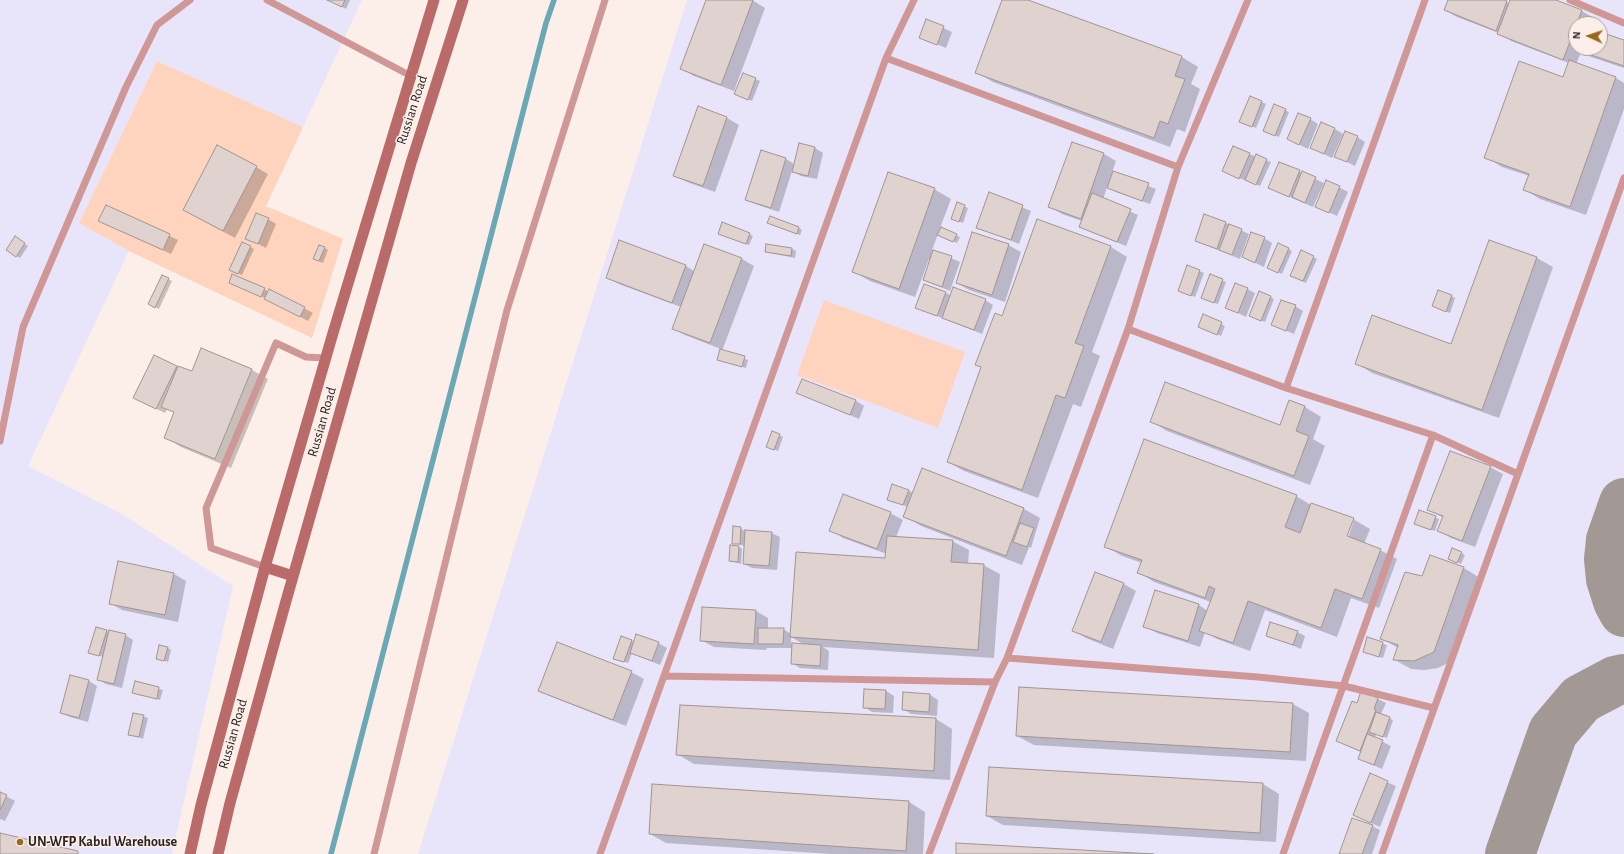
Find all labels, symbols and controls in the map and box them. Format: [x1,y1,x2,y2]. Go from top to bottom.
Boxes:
north arrow [1568,16,1608,56]
text: N [1571,31,1582,40]
street label: Russian Road [393,73,431,147]
street label: Russian Road [304,385,340,459]
street label: Russian Road [215,697,251,771]
place label: UN-WFP Kabul Warehouse [28,834,177,850]
marker: UN-WFP Kabul Warehouse [15,837,25,847]

